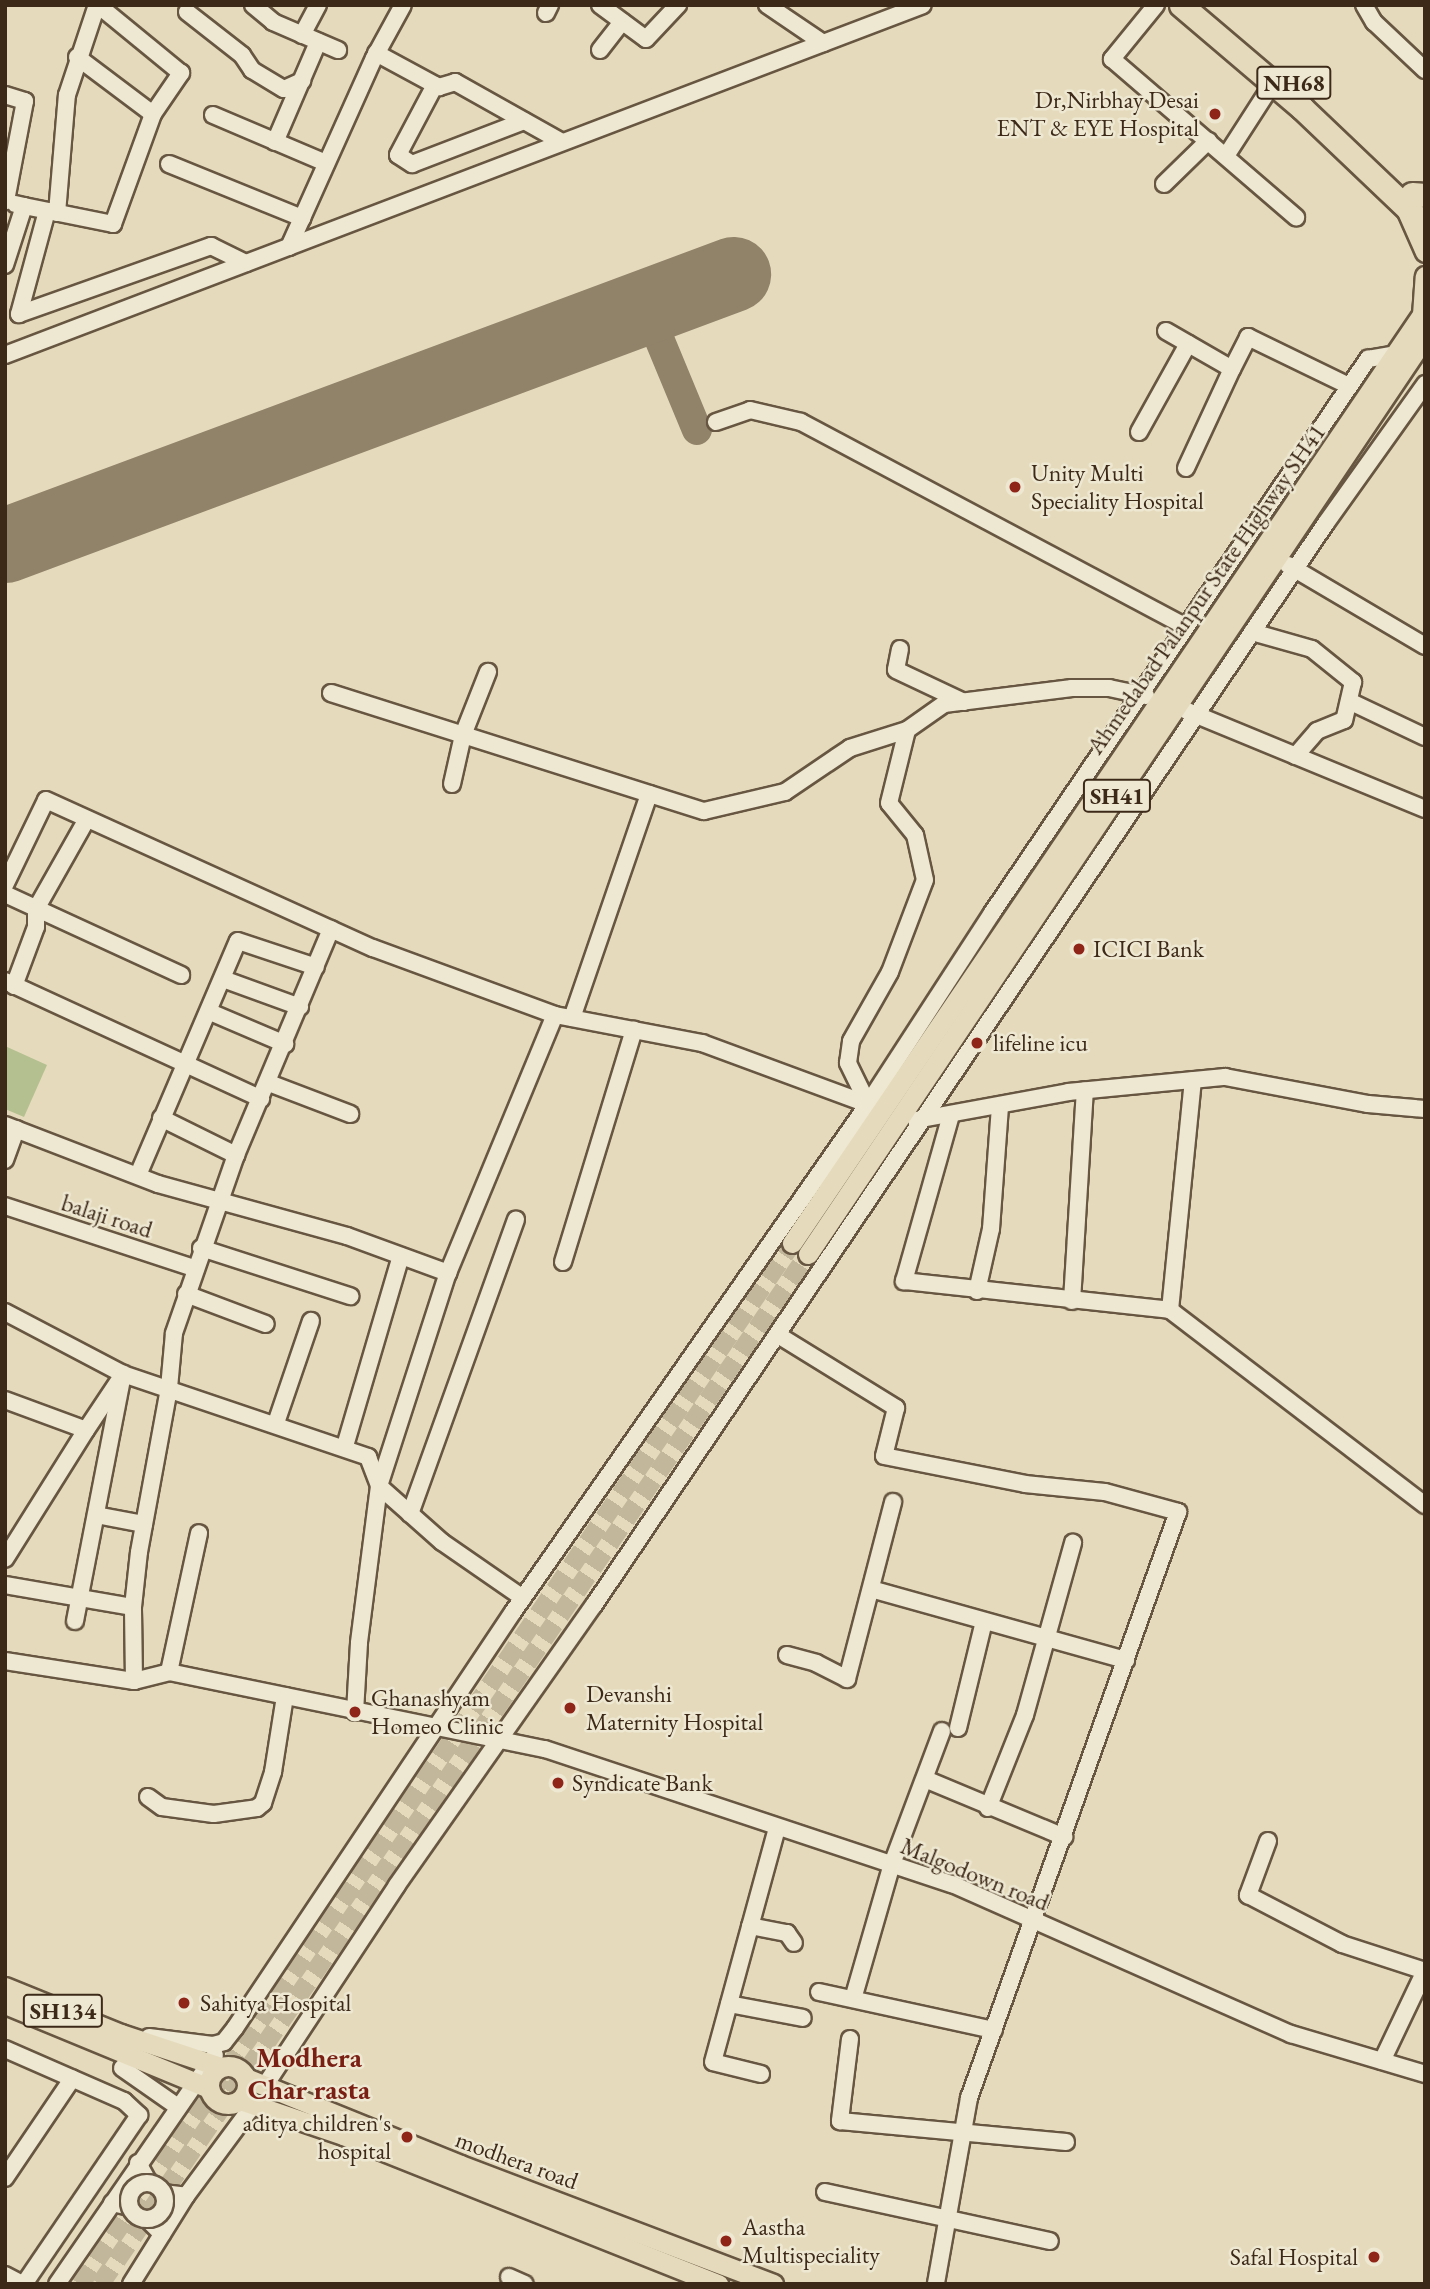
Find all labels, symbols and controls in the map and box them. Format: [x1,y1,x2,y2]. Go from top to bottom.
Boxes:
road number: NH68 [1256,64,1332,102]
place label: Dr,Nirbhay Desai ENT & EYE Hospital [997,86,1199,142]
marker: Dr,Nirbhay Desai ENT & EYE Hospital [1205,104,1225,124]
street label: Ahmedabad Palanpur State Highway SH41 [1081,418,1331,760]
place label: Unity Multi Speciality Hospital [1031,459,1204,515]
marker: Unity Multi Speciality Hospital [1005,477,1025,497]
road number: SH41 [1082,776,1152,816]
place label: ICICI Bank [1093,935,1204,963]
marker: ICICI Bank [1071,941,1087,957]
place label: lifeline icu [993,1029,1088,1057]
marker: lifeline icu [967,1033,987,1053]
street label: balaji road [58,1188,156,1244]
place label: Devanshi Maternity Hospital [586,1680,763,1736]
place label: Ghanashyam Homeo Clinic [371,1684,504,1740]
marker: Devanshi Maternity Hospital [560,1698,580,1718]
marker: Ghanashyam Homeo Clinic [345,1702,365,1722]
place label: Syndicate Bank [572,1769,713,1797]
marker: Syndicate Bank [550,1775,566,1791]
street label: Malgodown road [897,1831,1053,1917]
place label: Sahitya Hospital [200,1989,351,2017]
road number: SH134 [23,1992,103,2030]
marker: Sahitya Hospital [174,1993,194,2013]
district label: Modhera Char rasta [248,2040,370,2106]
place label: aditya children's hospital [243,2109,391,2165]
street label: modhera road [452,2125,582,2195]
marker: aditya children's hospital [397,2127,417,2147]
place label: Aastha Multispeciality [742,2213,880,2269]
marker: Aastha Multispeciality [716,2231,736,2251]
place label: Safal Hospital [1230,2243,1358,2271]
marker: Safal Hospital [1364,2247,1384,2267]

